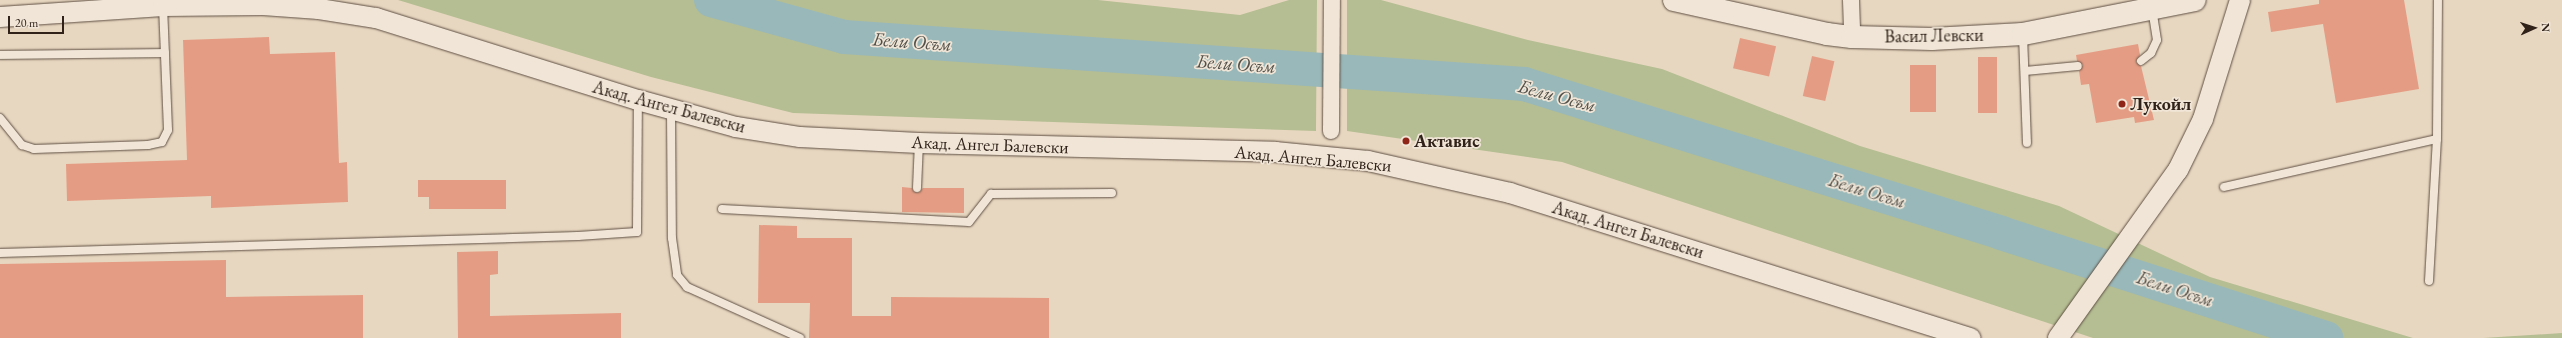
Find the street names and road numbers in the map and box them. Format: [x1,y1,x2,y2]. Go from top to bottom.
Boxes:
street label: Васил Левски [1884,24,1984,48]
street label: Акад. Ангел Балевски [590,76,748,138]
street label: Акад. Ангел Балевски [911,131,1069,159]
street label: Акад. Ангел Балевски [1234,141,1392,177]
street label: Акад. Ангел Балевски [1549,197,1707,263]

